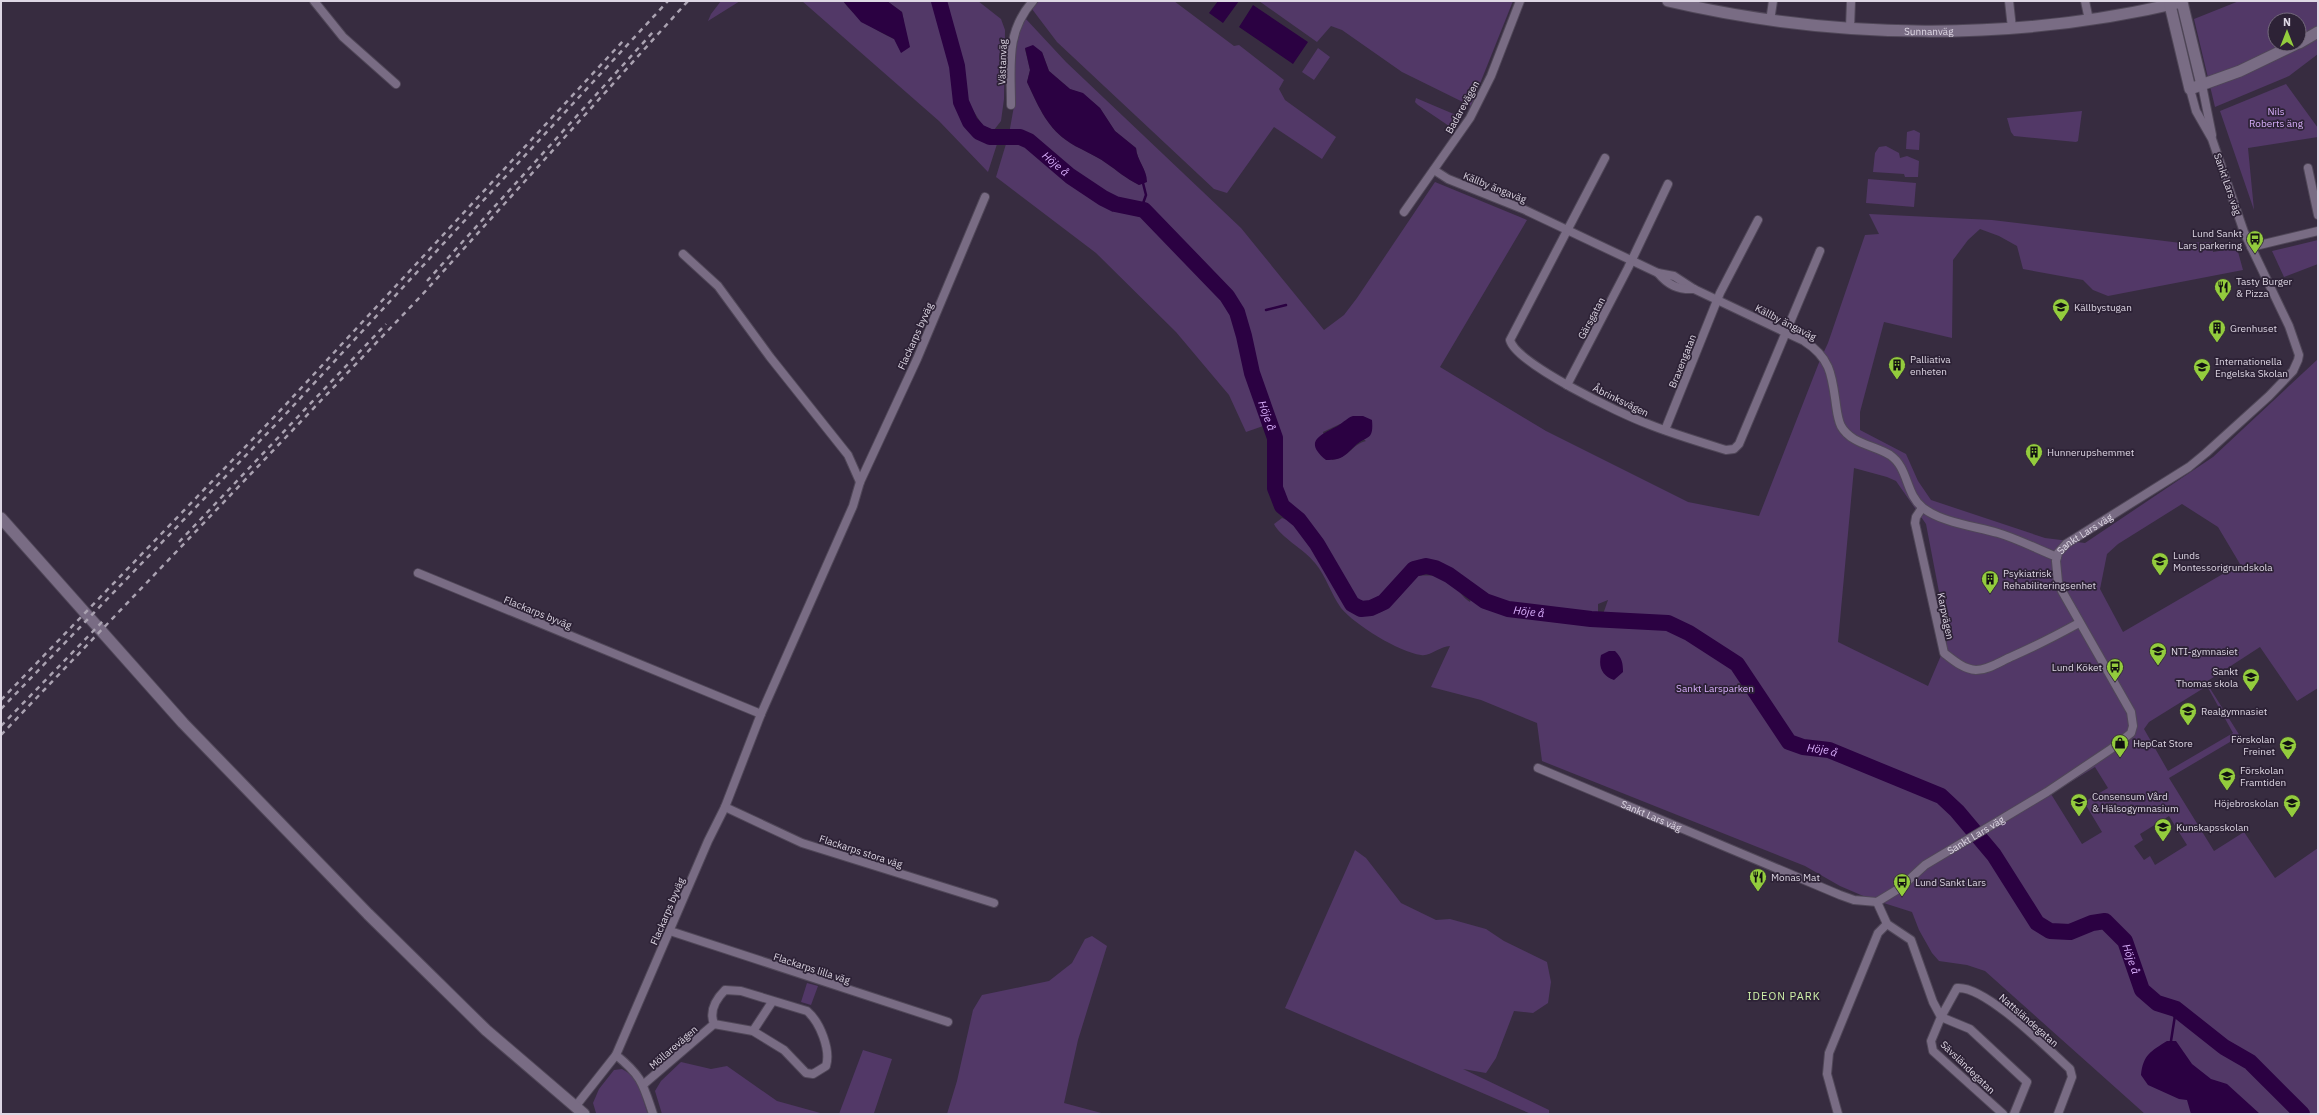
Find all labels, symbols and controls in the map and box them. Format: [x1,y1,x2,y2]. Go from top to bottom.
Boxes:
north arrow [2267,12,2307,52]
text: N [2283,15,2291,29]
street label: Sunnanväg [1904,25,1954,38]
street label: Västanväg [995,38,1010,85]
street label: Badarevägen [1443,78,1482,136]
park label: Nils Roberts äng [2249,105,2304,130]
water label: Höje å [1039,148,1072,179]
street label: Sankt Lars väg [2211,152,2244,217]
street label: Källby ängaväg [1461,169,1529,206]
place label: Lund Sankt Lars parkering [2178,227,2243,252]
bus stop icon: Lund Sankt Lars parkering [2245,229,2265,254]
place label: Tasty Burger & Pizza [2236,275,2292,300]
restaurant icon: Tasty Burger & Pizza [2213,277,2233,302]
street label: Gärsgatan [1575,295,1608,342]
school or university icon: Källbystugan [2051,297,2071,322]
street label: Flackarps byväg [895,300,936,372]
street label: Källby ängaväg [1753,301,1819,344]
place label: Källbystugan [2074,301,2132,314]
building icon: Grenhuset [2207,318,2227,343]
place label: Grenhuset [2230,322,2277,335]
street label: Braxengatan [1666,332,1699,390]
place label: Palliativa enheten [1910,353,1951,378]
building icon: Palliativa enheten [1887,355,1907,380]
place label: Internationella Engelska Skolan [2215,355,2288,380]
school or university icon: Internationella Engelska Skolan [2192,357,2212,382]
street label: Åbrinksvägen [1591,381,1651,420]
water label: Höje å [1255,399,1279,433]
building icon: Hunnerupshemmet [2024,442,2044,467]
place label: Hunnerupshemmet [2047,446,2135,459]
street label: Sankt Lars väg [2054,510,2116,557]
place label: Lunds Montessorigrundskola [2173,549,2273,574]
school or university icon: Lunds Montessorigrundskola [2150,551,2170,576]
place label: Psykiatrisk Rehabiliteringsenhet [2003,567,2097,592]
building icon: Psykiatrisk Rehabiliteringsenhet [1980,569,2000,594]
street label: Karpvägen [1934,592,1957,641]
street label: Flackarps byväg [502,593,574,632]
water label: Höje å [1513,603,1545,620]
school or university icon: NTI-gymnasiet [2148,641,2168,666]
place label: NTI-gymnasiet [2171,645,2238,658]
bus stop icon: Lund Köket [2105,657,2125,682]
place label: Lund Köket [2052,661,2102,674]
place label: Sankt Thomas skola [2176,665,2239,690]
school or university icon: Sankt Thomas skola [2241,667,2261,692]
park label: Sankt Larsparken [1676,682,1754,695]
school or university icon: Realgymnasiet [2178,701,2198,726]
place label: Realgymnasiet [2201,705,2268,718]
shop icon: HepCat Store [2110,733,2130,758]
place label: Förskolan Freinet [2231,733,2275,758]
school or university icon: Förskolan Freinet [2278,735,2298,760]
place label: HepCat Store [2133,737,2193,750]
water label: Höje å [1806,740,1840,760]
place label: Förskolan Framtiden [2240,764,2286,789]
school or university icon: Förskolan Framtiden [2217,766,2237,791]
place label: Consensum Vård & Hälsogymnasium [2092,790,2179,815]
school or university icon: Consensum Vård & Hälsogymnasium [2069,792,2089,817]
school or university icon: Höjebroskolan [2282,793,2302,818]
place label: Höjebroskolan [2214,797,2279,810]
street label: Sankt Lars väg [1619,798,1684,835]
street label: Sankt Lars väg [1945,813,2008,857]
school or university icon: Kunskapsskolan [2153,817,2173,842]
place label: Kunskapsskolan [2176,821,2249,834]
street label: Flackarps stora väg [818,832,905,871]
restaurant icon: Monas Mat [1748,867,1768,892]
place label: Monas Mat [1771,871,1820,884]
bus stop icon: Lund Sankt Lars [1892,872,1912,897]
street label: Flackarps byväg [647,875,688,947]
place label: Lund Sankt Lars [1915,876,1986,889]
water label: Höje å [2119,942,2143,976]
street label: Flackarps lilla väg [772,950,852,987]
district label: IDEON PARK [1747,989,1821,1003]
street label: Nattsländegatan [1996,991,2061,1050]
street label: Möllarevägen [646,1023,700,1072]
street label: Sävsländegatan [1938,1038,1998,1097]

